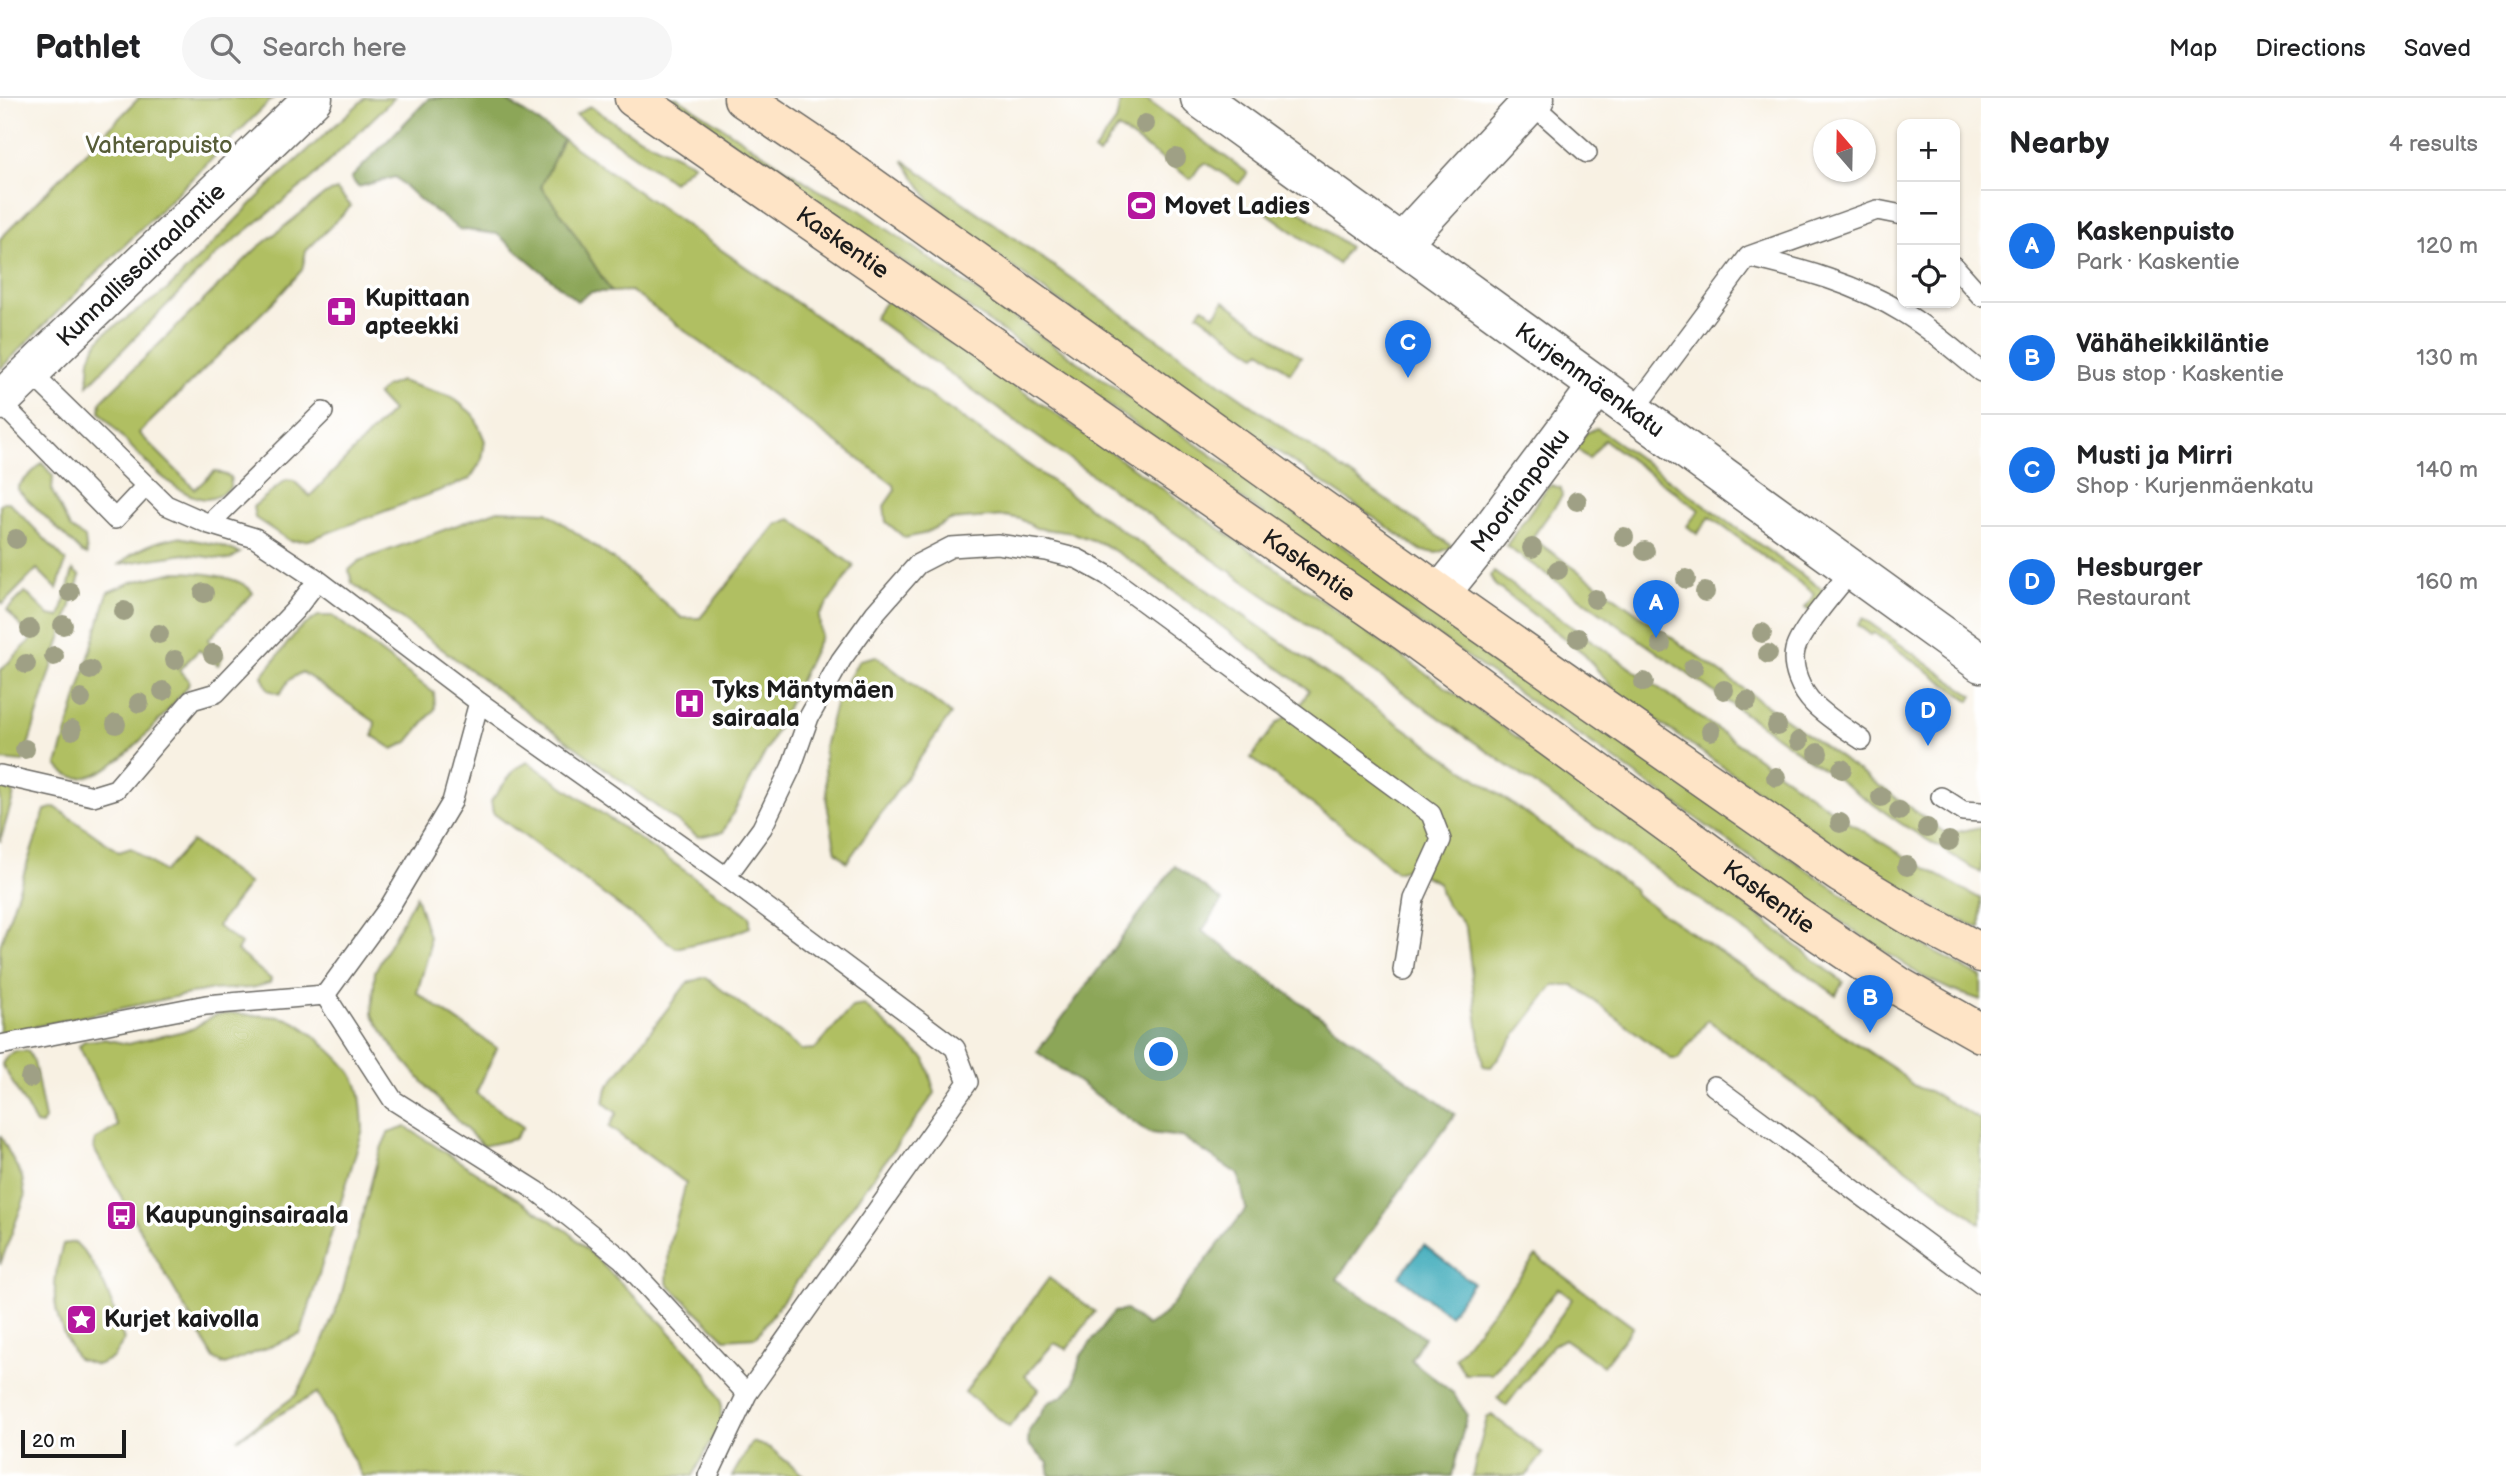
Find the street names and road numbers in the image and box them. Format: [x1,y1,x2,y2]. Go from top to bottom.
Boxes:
street label: Kunnallissairaalantie [51,177,231,353]
street label: Kaskentie [790,201,895,285]
street label: Kurjenmäenkatu [1509,317,1670,444]
street label: Moorianpolku [1465,423,1576,558]
street label: Kaskentie [1257,523,1361,608]
street label: Kaskentie [1717,854,1820,940]

